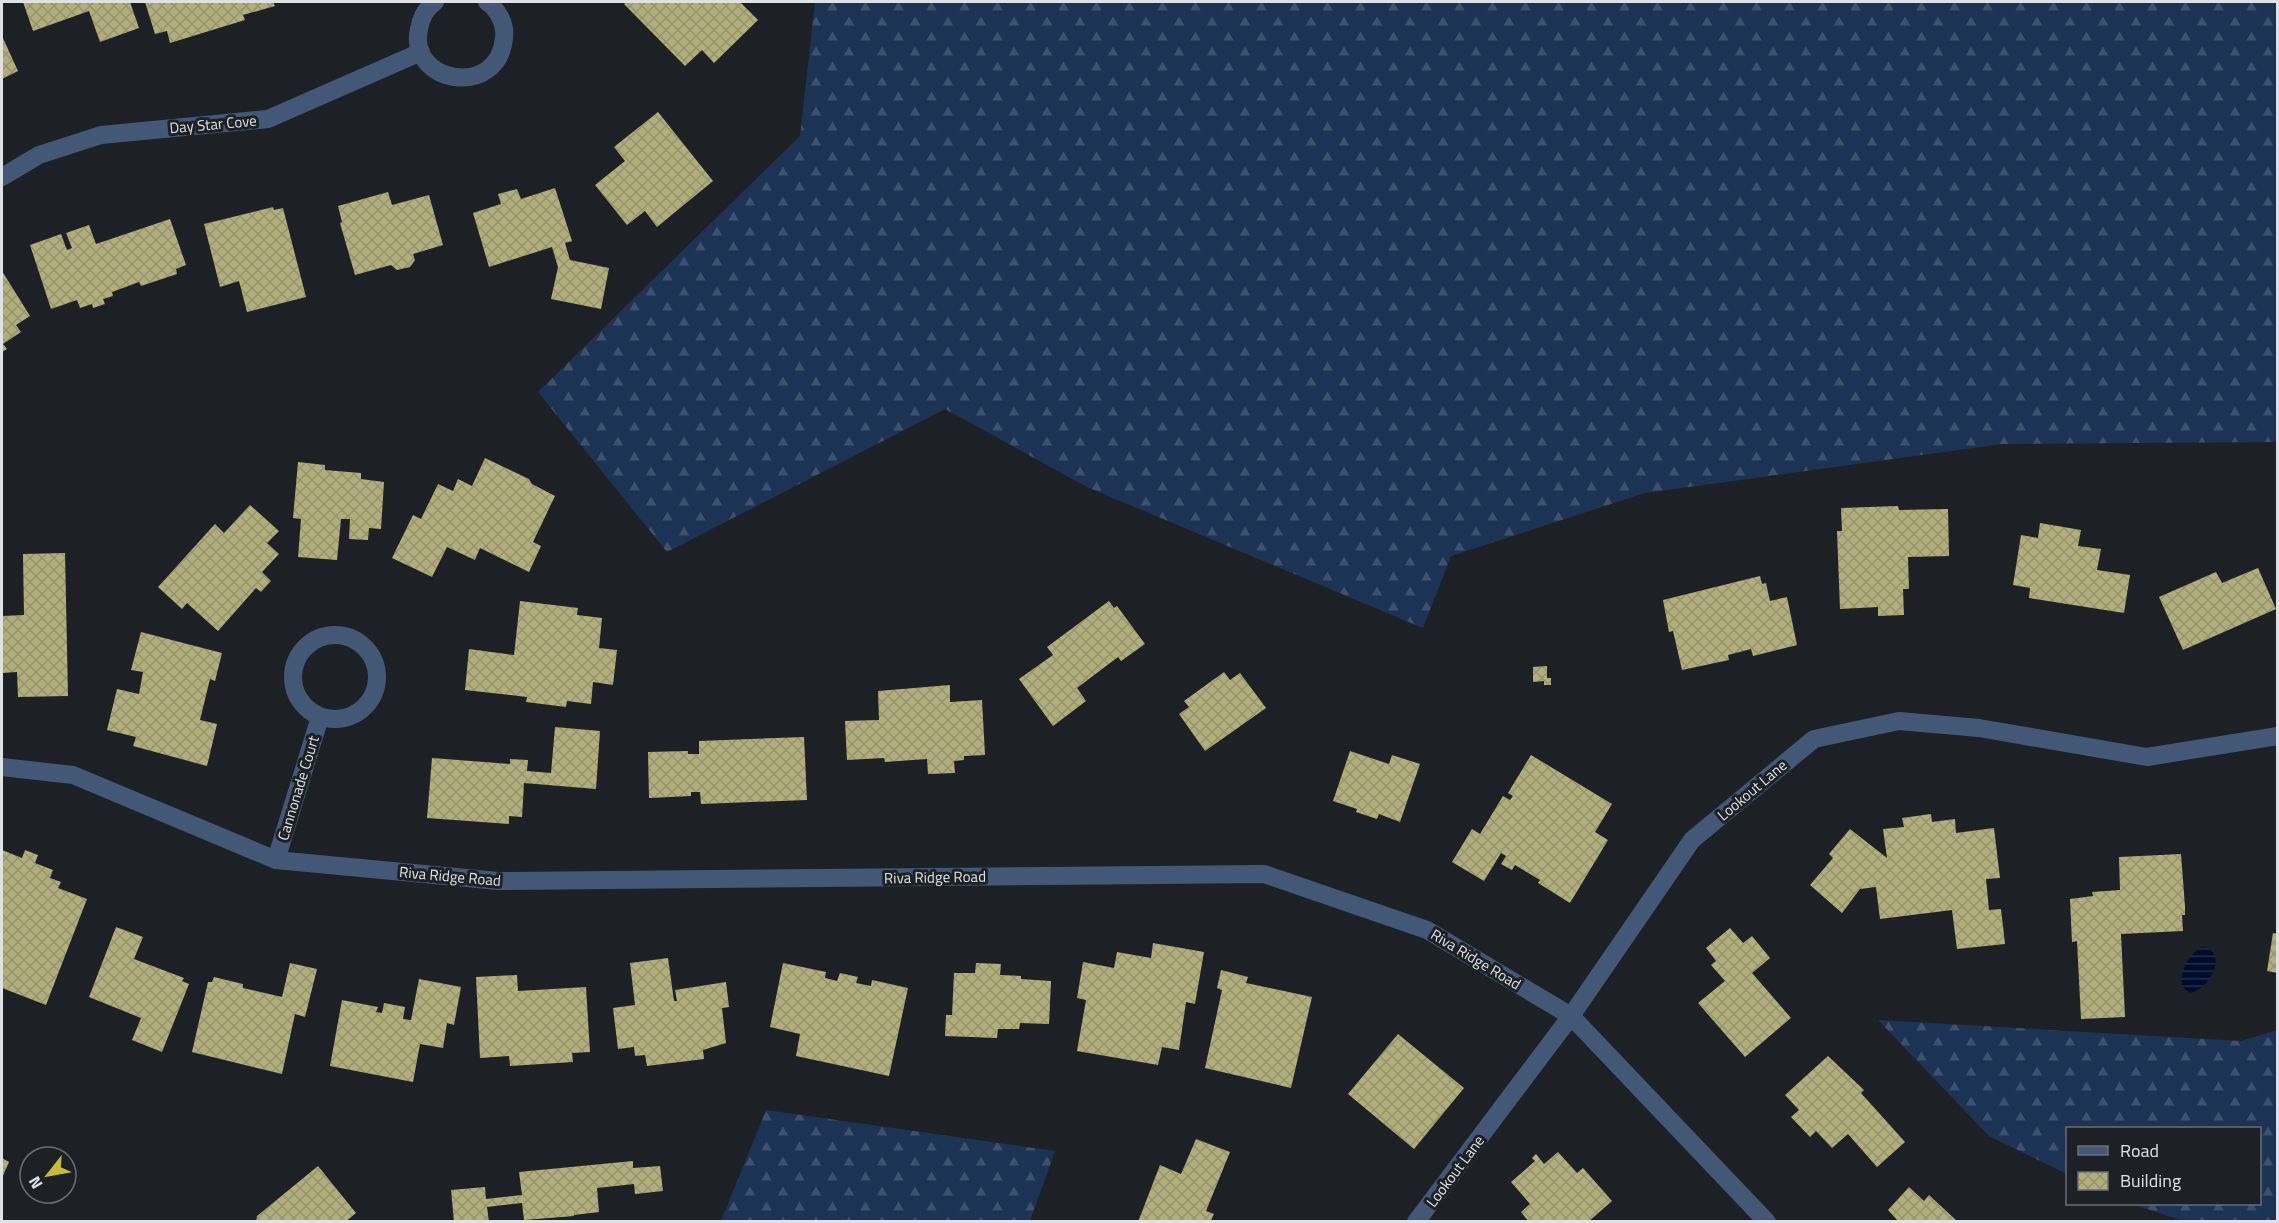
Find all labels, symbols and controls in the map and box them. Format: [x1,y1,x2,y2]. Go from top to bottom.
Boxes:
street label: Day Star Cove [168,109,258,139]
street label: Cannonade Court [271,732,325,843]
street label: Lookout Lane [1712,754,1792,826]
street label: Riva Ridge Road [398,860,502,892]
street label: Riva Ridge Road [884,865,986,889]
street label: Riva Ridge Road [1426,923,1526,995]
legend [2066,1127,2261,1205]
street label: Lookout Lane [1420,1130,1490,1212]
text: Road [2120,1137,2159,1164]
north arrow [18,1145,78,1205]
text: Building [2120,1167,2181,1194]
text: N [22,1172,48,1194]

